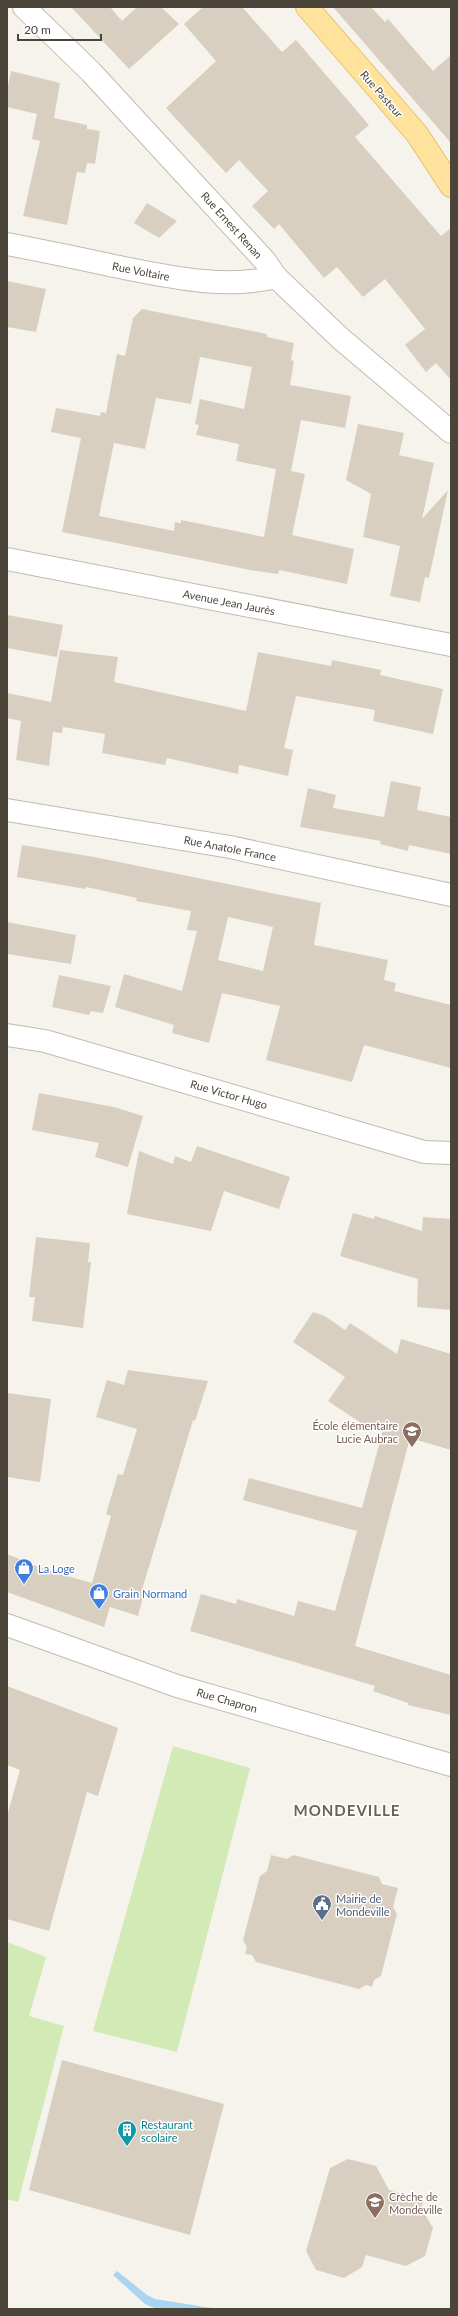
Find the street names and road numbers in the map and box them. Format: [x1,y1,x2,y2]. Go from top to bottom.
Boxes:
street label: Rue Pasteur [358,68,406,120]
street label: Rue Ernest Renan [199,189,265,261]
street label: Rue Voltaire [111,259,171,283]
street label: Avenue Jean Jaurès [182,587,276,617]
street label: Rue Anatole France [183,833,277,863]
street label: Rue Victor Hugo [189,1077,269,1111]
street label: Rue Chapron [195,1685,259,1715]

